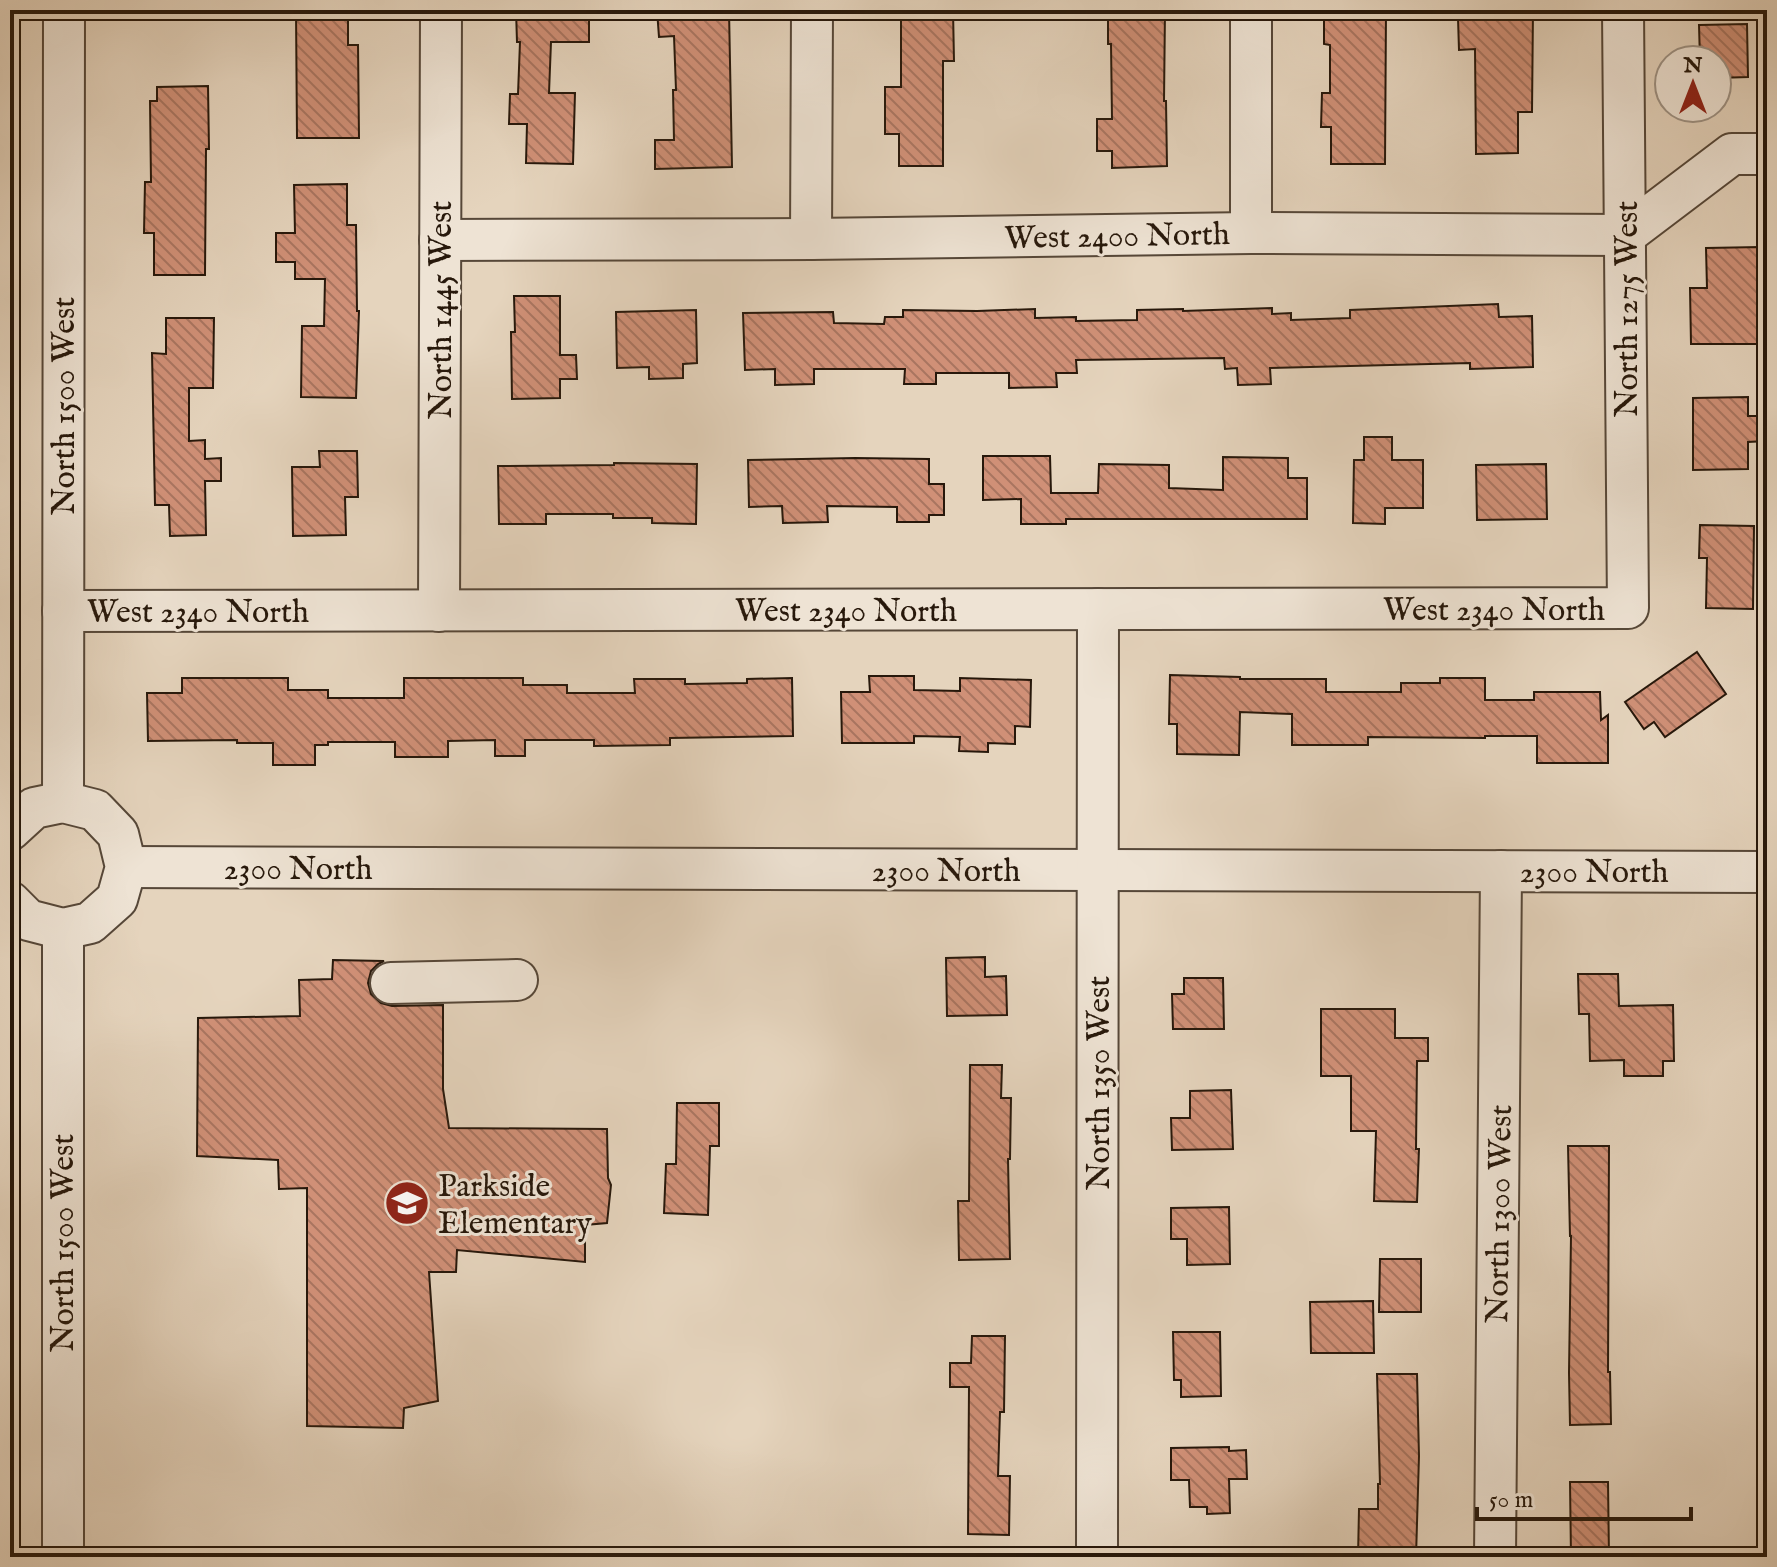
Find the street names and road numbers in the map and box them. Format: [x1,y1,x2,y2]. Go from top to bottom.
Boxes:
street label: North 1445 West [422,201,463,419]
street label: North 1275 West [1608,201,1649,417]
street label: West 2400 North [1004,215,1230,260]
street label: North 1500 West [45,297,86,515]
street label: West 2340 North [1383,591,1605,632]
street label: West 2340 North [735,592,957,633]
street label: West 2340 North [87,593,309,634]
street label: 2300 North [223,850,373,891]
street label: 2300 North [871,852,1021,893]
street label: 2300 North [1519,853,1669,894]
street label: North 1350 West [1080,976,1121,1190]
street label: North 1300 West [1478,1104,1523,1324]
street label: North 1500 West [44,1134,85,1352]

